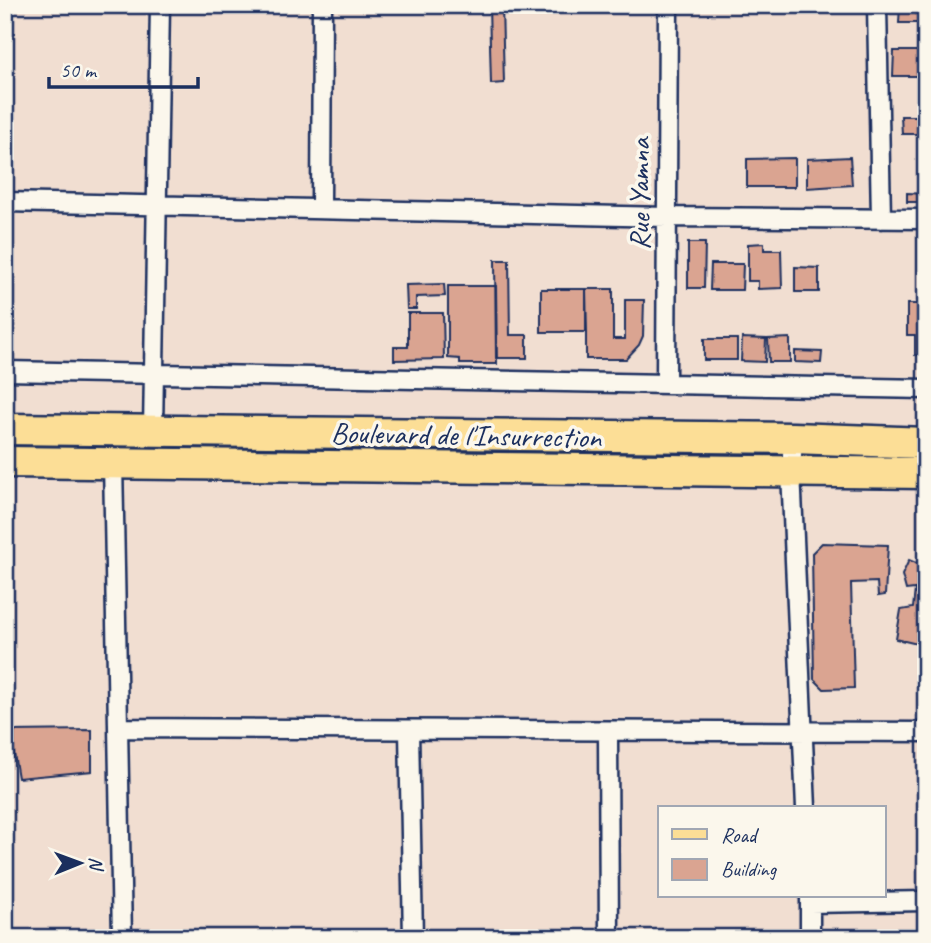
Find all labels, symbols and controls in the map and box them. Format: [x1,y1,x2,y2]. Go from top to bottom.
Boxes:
scale bar [49,46,198,90]
text: 50 m [60,57,98,83]
street label: Rue Yamna [620,136,658,250]
street label: Boulevard de l'Insurrection [330,414,603,456]
legend [658,806,886,898]
text: Road [721,822,760,848]
north arrow [46,828,116,898]
text: Building [721,856,778,882]
text: N [84,857,108,872]

